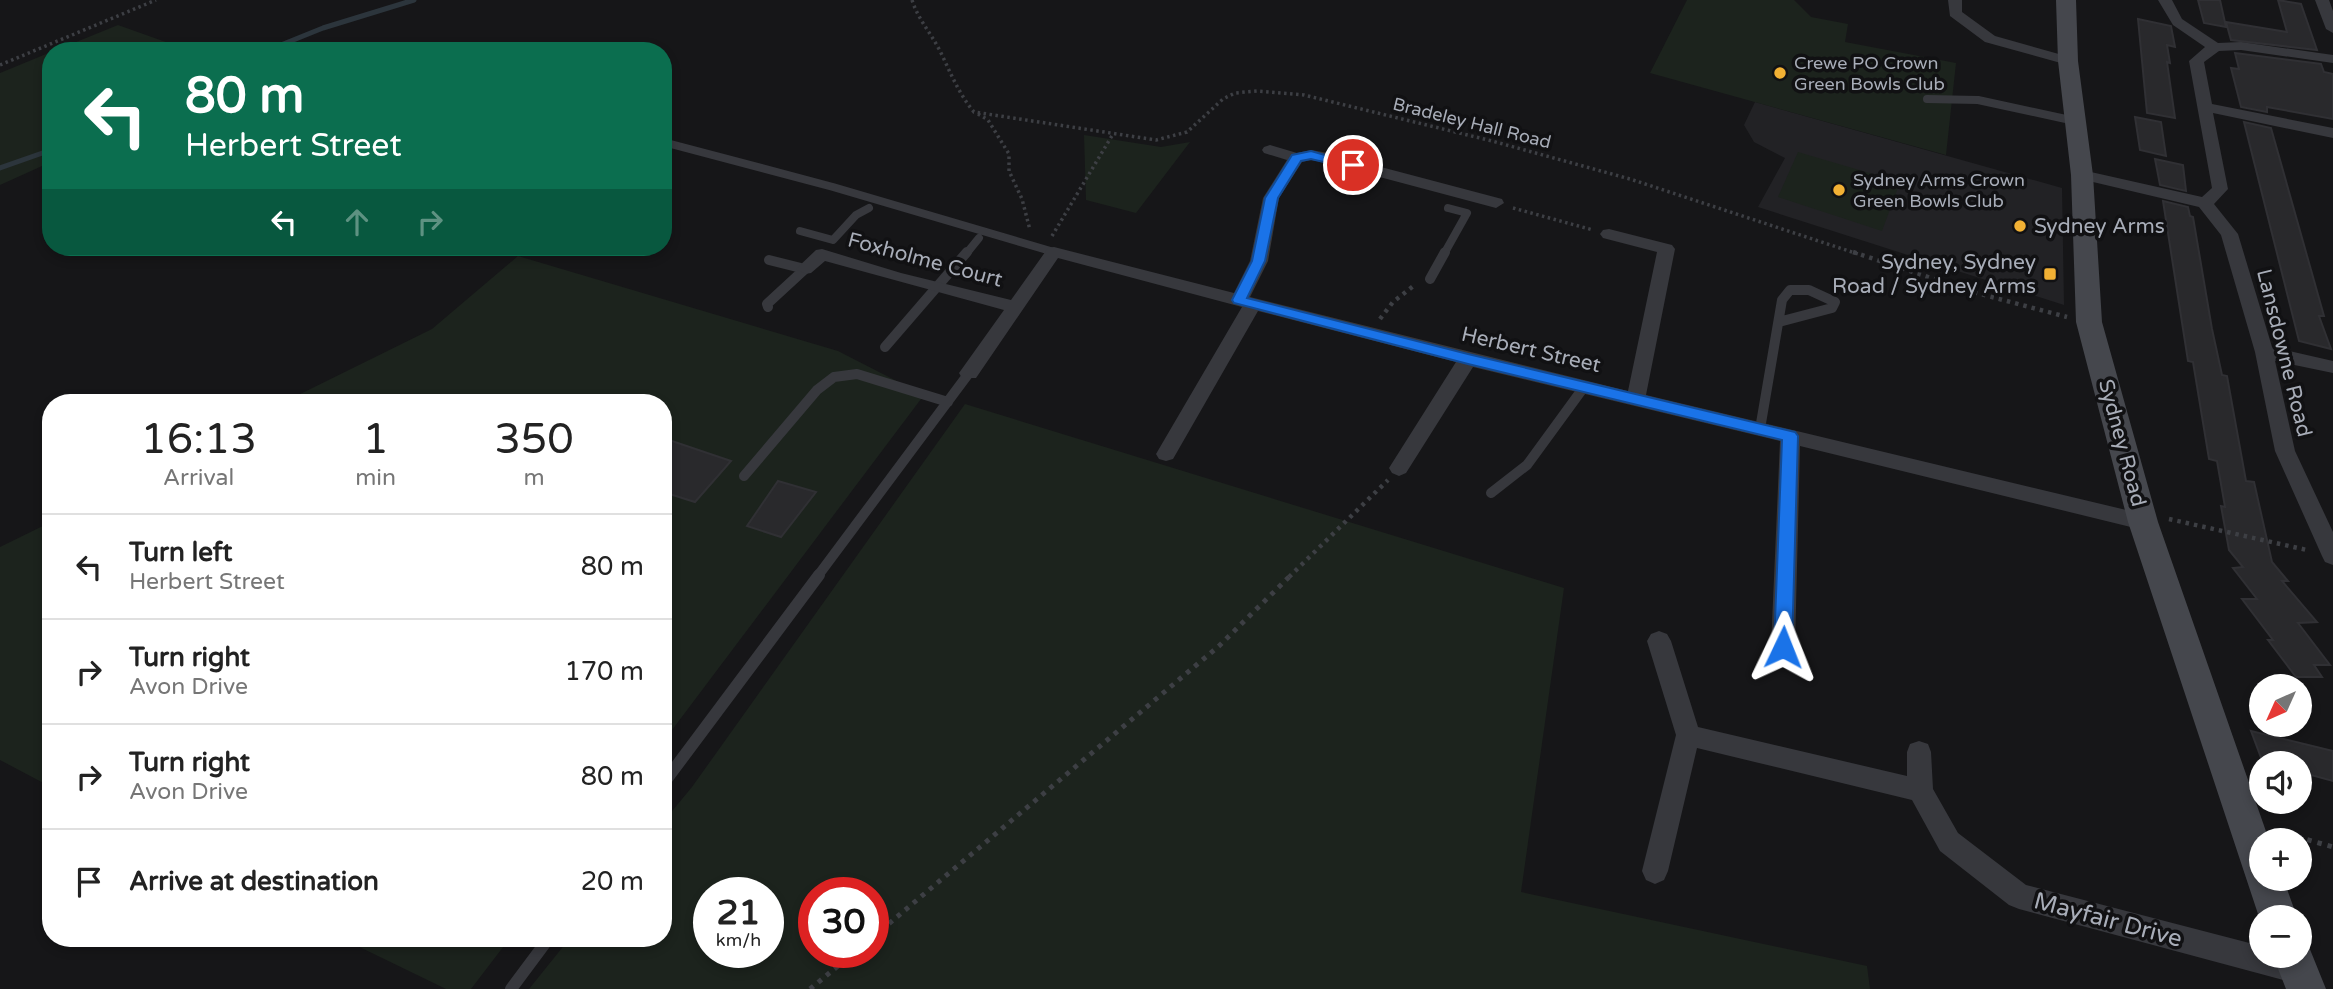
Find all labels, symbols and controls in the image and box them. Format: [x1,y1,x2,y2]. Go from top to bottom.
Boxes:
place label: Crewe PO Crown Green Bowls Club [1794,52,1945,95]
marker: Crewe PO Crown Green Bowls Club [1772,65,1788,81]
text: 80 m [185,67,304,126]
icon: left [70,70,161,161]
street label: Bradeley Hall Road [1391,93,1553,153]
text: Herbert Street [185,127,402,165]
pin [1323,135,1383,195]
icon: arrive [1334,146,1372,184]
place label: Sydney Arms Crown Green Bowls Club [1853,169,2025,212]
marker: Sydney Arms Crown Green Bowls Club [1831,182,1847,198]
icon: left [265,203,303,241]
icon: ahead [338,203,376,241]
icon: right [411,203,449,241]
place label: Sydney Arms [2034,214,2165,239]
marker: Sydney Arms [2012,218,2028,234]
street label: Foxholme Court [845,227,1005,293]
place label: Sydney, Sydney Road / Sydney Arms [1832,250,2036,299]
marker: Sydney, Sydney Road / Sydney Arms [2042,266,2058,282]
street label: Lansdowne Road [2251,266,2317,440]
street label: Herbert Street [1459,322,1603,378]
street label: Sydney Road [2093,377,2151,509]
text: 16:13 [140,414,257,465]
text: 1 [362,414,389,465]
text: 350 [494,414,574,465]
text: Arrival [163,464,234,492]
text: min [355,464,396,492]
text: m [523,464,545,492]
text: Turn left [129,537,232,568]
icon: left [70,548,108,586]
text: 80 m [581,551,644,582]
text: Herbert Street [129,568,285,596]
position arrow [1746,610,1820,684]
text: Turn right [129,642,250,673]
icon: right [70,653,108,691]
text: 170 m [564,656,644,687]
text: Avon Drive [129,673,248,701]
north arrow [2249,674,2312,737]
map controls [2249,674,2312,968]
text: Turn right [129,747,250,778]
button: sound [2249,751,2312,814]
icon: right [70,758,108,796]
text: 80 m [581,761,644,792]
text: Avon Drive [129,778,248,806]
button: + [2249,828,2312,891]
icon: arrive [70,863,108,901]
text: Arrive at destination [129,866,379,897]
text: 20 m [581,866,644,897]
speed limit sign: 30 [798,877,889,968]
street label: Mayfair Drive [2031,886,2185,954]
text: 21 [717,892,760,934]
button: − [2249,905,2312,968]
text: km/h [716,929,761,951]

